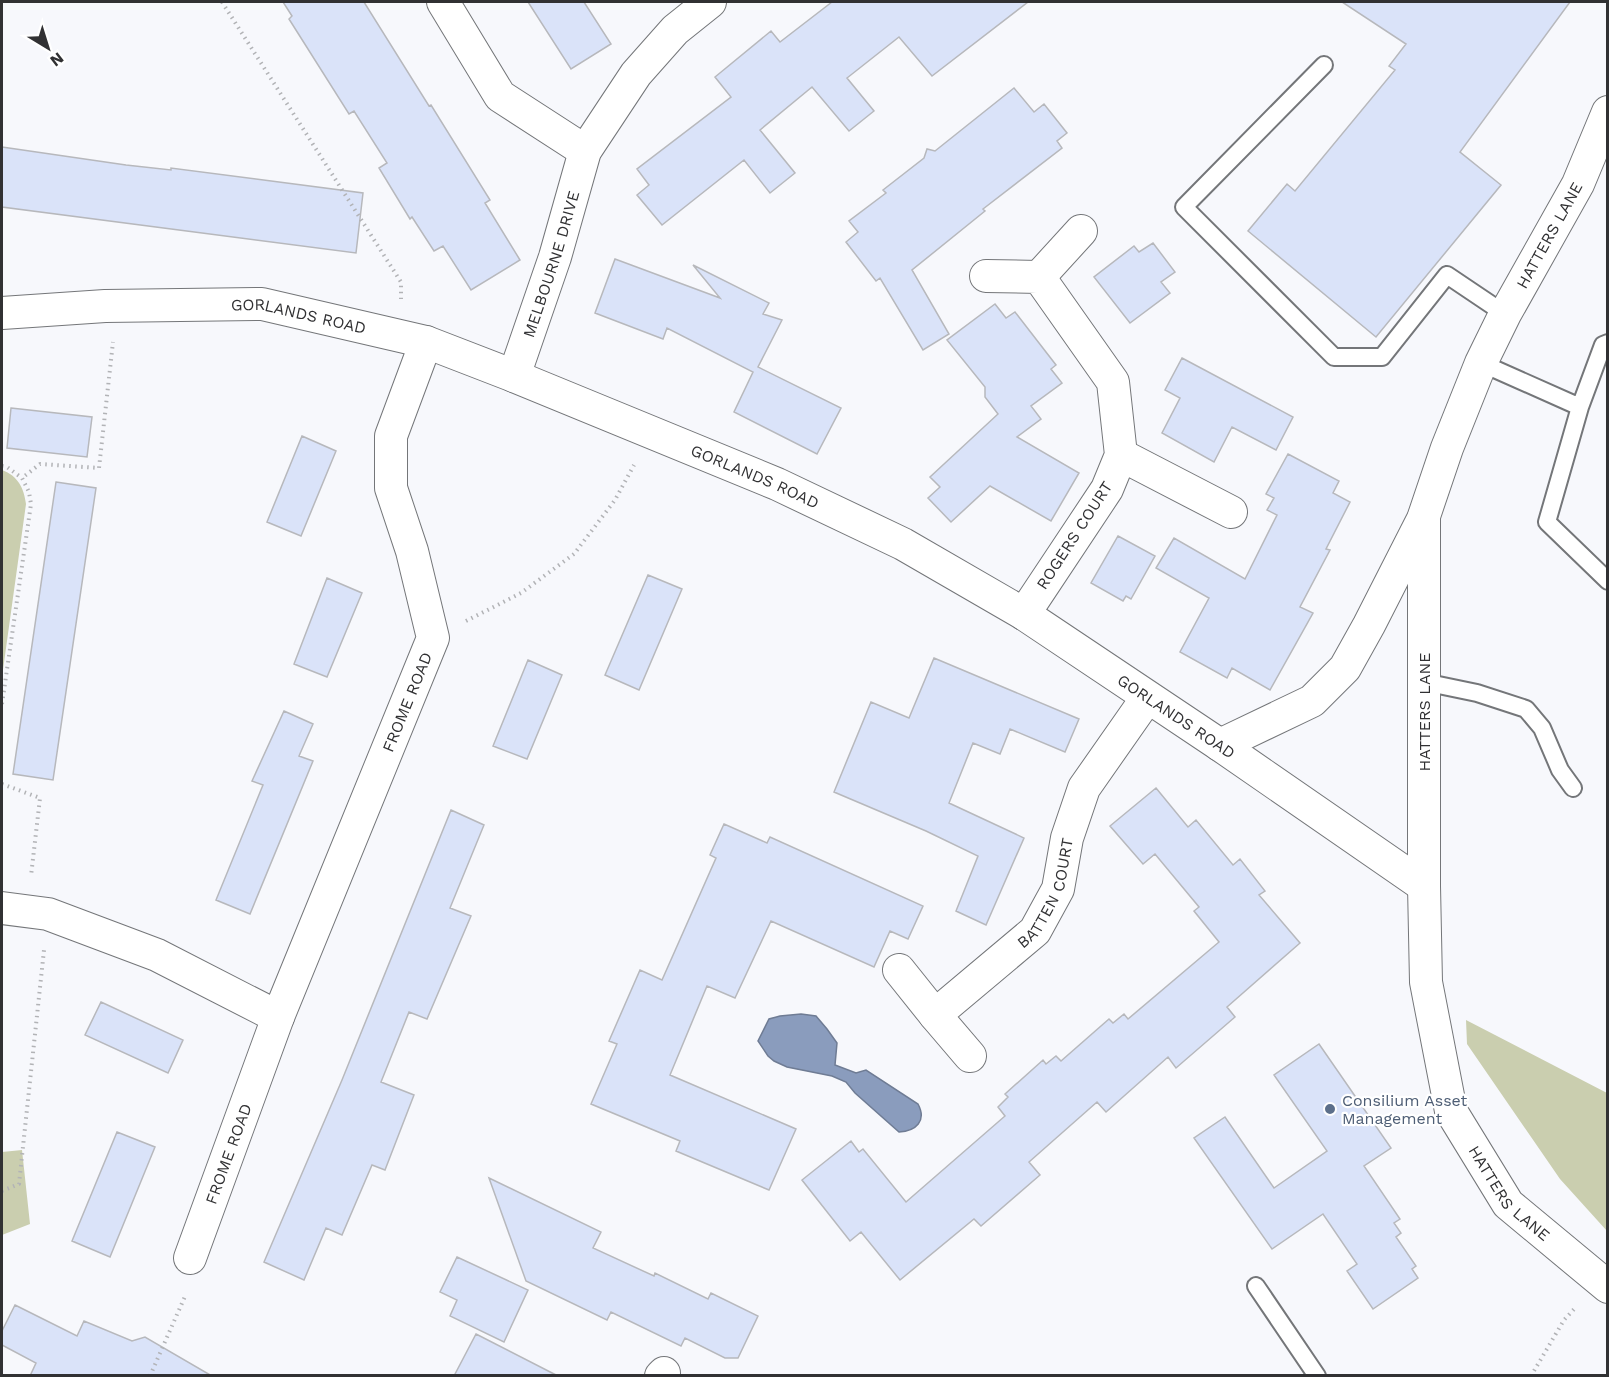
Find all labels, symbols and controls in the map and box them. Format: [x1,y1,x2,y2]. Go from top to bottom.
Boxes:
north arrow [18,18,78,78]
text: N [46,48,67,71]
street label: HATTERS LANE [1512,179,1587,292]
street label: MELBOURNE DRIVE [519,189,583,340]
street label: GORLANDS ROAD [231,295,368,338]
street label: GORLANDS ROAD [688,441,822,513]
street label: ROGERS COURT [1032,477,1117,593]
street label: FROME ROAD [378,649,436,755]
street label: HATTERS LANE [1415,653,1434,771]
street label: GORLANDS ROAD [1114,670,1239,763]
street label: BATTEN COURT [1013,836,1077,952]
place label: Consilium Asset Management [1342,1091,1468,1128]
street label: FROME ROAD [201,1101,256,1207]
marker: Consilium Asset Management [1323,1102,1337,1116]
street label: HATTERS LANE [1464,1142,1554,1245]

